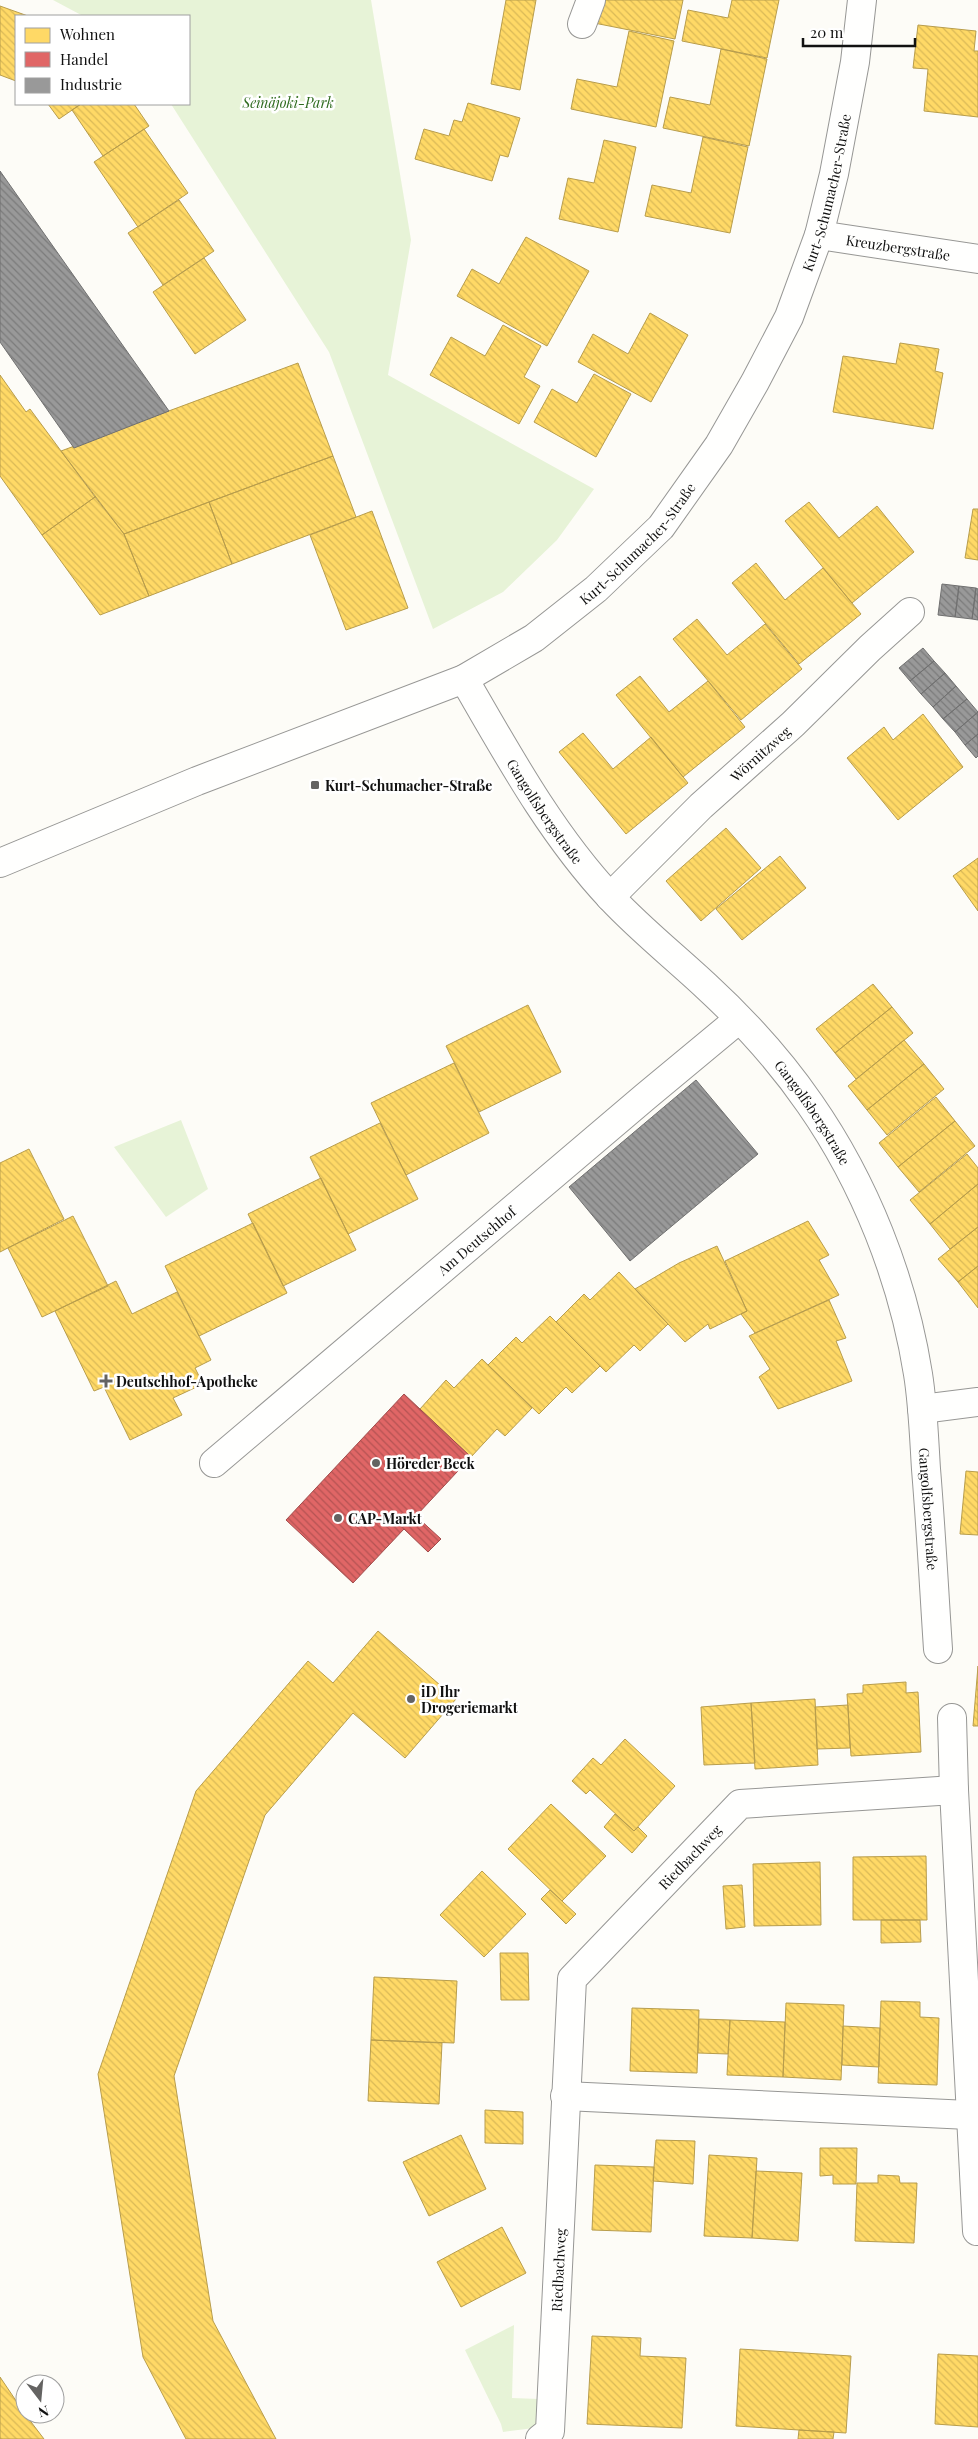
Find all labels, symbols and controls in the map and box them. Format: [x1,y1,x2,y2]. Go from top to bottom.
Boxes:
legend [15,15,190,105]
scale bar [803,15,916,47]
text: 20 m [810,22,844,42]
text: Wohnen [59,24,115,44]
text: Handel [60,49,108,69]
text: Industrie [60,74,122,94]
park label: Seinäjoki-Park [241,93,334,112]
street label: Kurt-Schumacher-Straße [797,112,855,274]
street label: Kreuzbergstraße [845,230,952,264]
street label: Kurt-Schumacher-Straße [575,479,699,608]
street label: Wörnitzweg [725,721,795,786]
street label: Gangolfsbergstraße [503,755,587,868]
place label: Kurt-Schumacher-Straße [325,776,492,795]
marker: Kurt-Schumacher-Straße [309,779,321,791]
street label: Gangolfsbergstraße [771,1056,855,1168]
street label: Am Deutschhof [432,1201,520,1280]
place label: Deutschhof-Apotheke [116,1372,258,1391]
marker: Deutschhof-Apotheke [100,1375,112,1387]
street label: Gangolfsbergstraße [915,1447,943,1571]
place label: Höreder Beck [386,1454,475,1473]
marker: Höreder Beck [370,1457,382,1469]
place label: CAP-Markt [348,1509,422,1528]
marker: CAP-Markt [332,1512,344,1524]
place label: iD Ihr Drogeriemarkt [421,1682,518,1717]
marker: iD Ihr Drogeriemarkt [405,1693,417,1705]
street label: Riedbachweg [654,1820,726,1893]
street label: Riedbachweg [546,2227,569,2312]
north arrow [15,2374,65,2424]
text: N [36,2401,51,2423]

